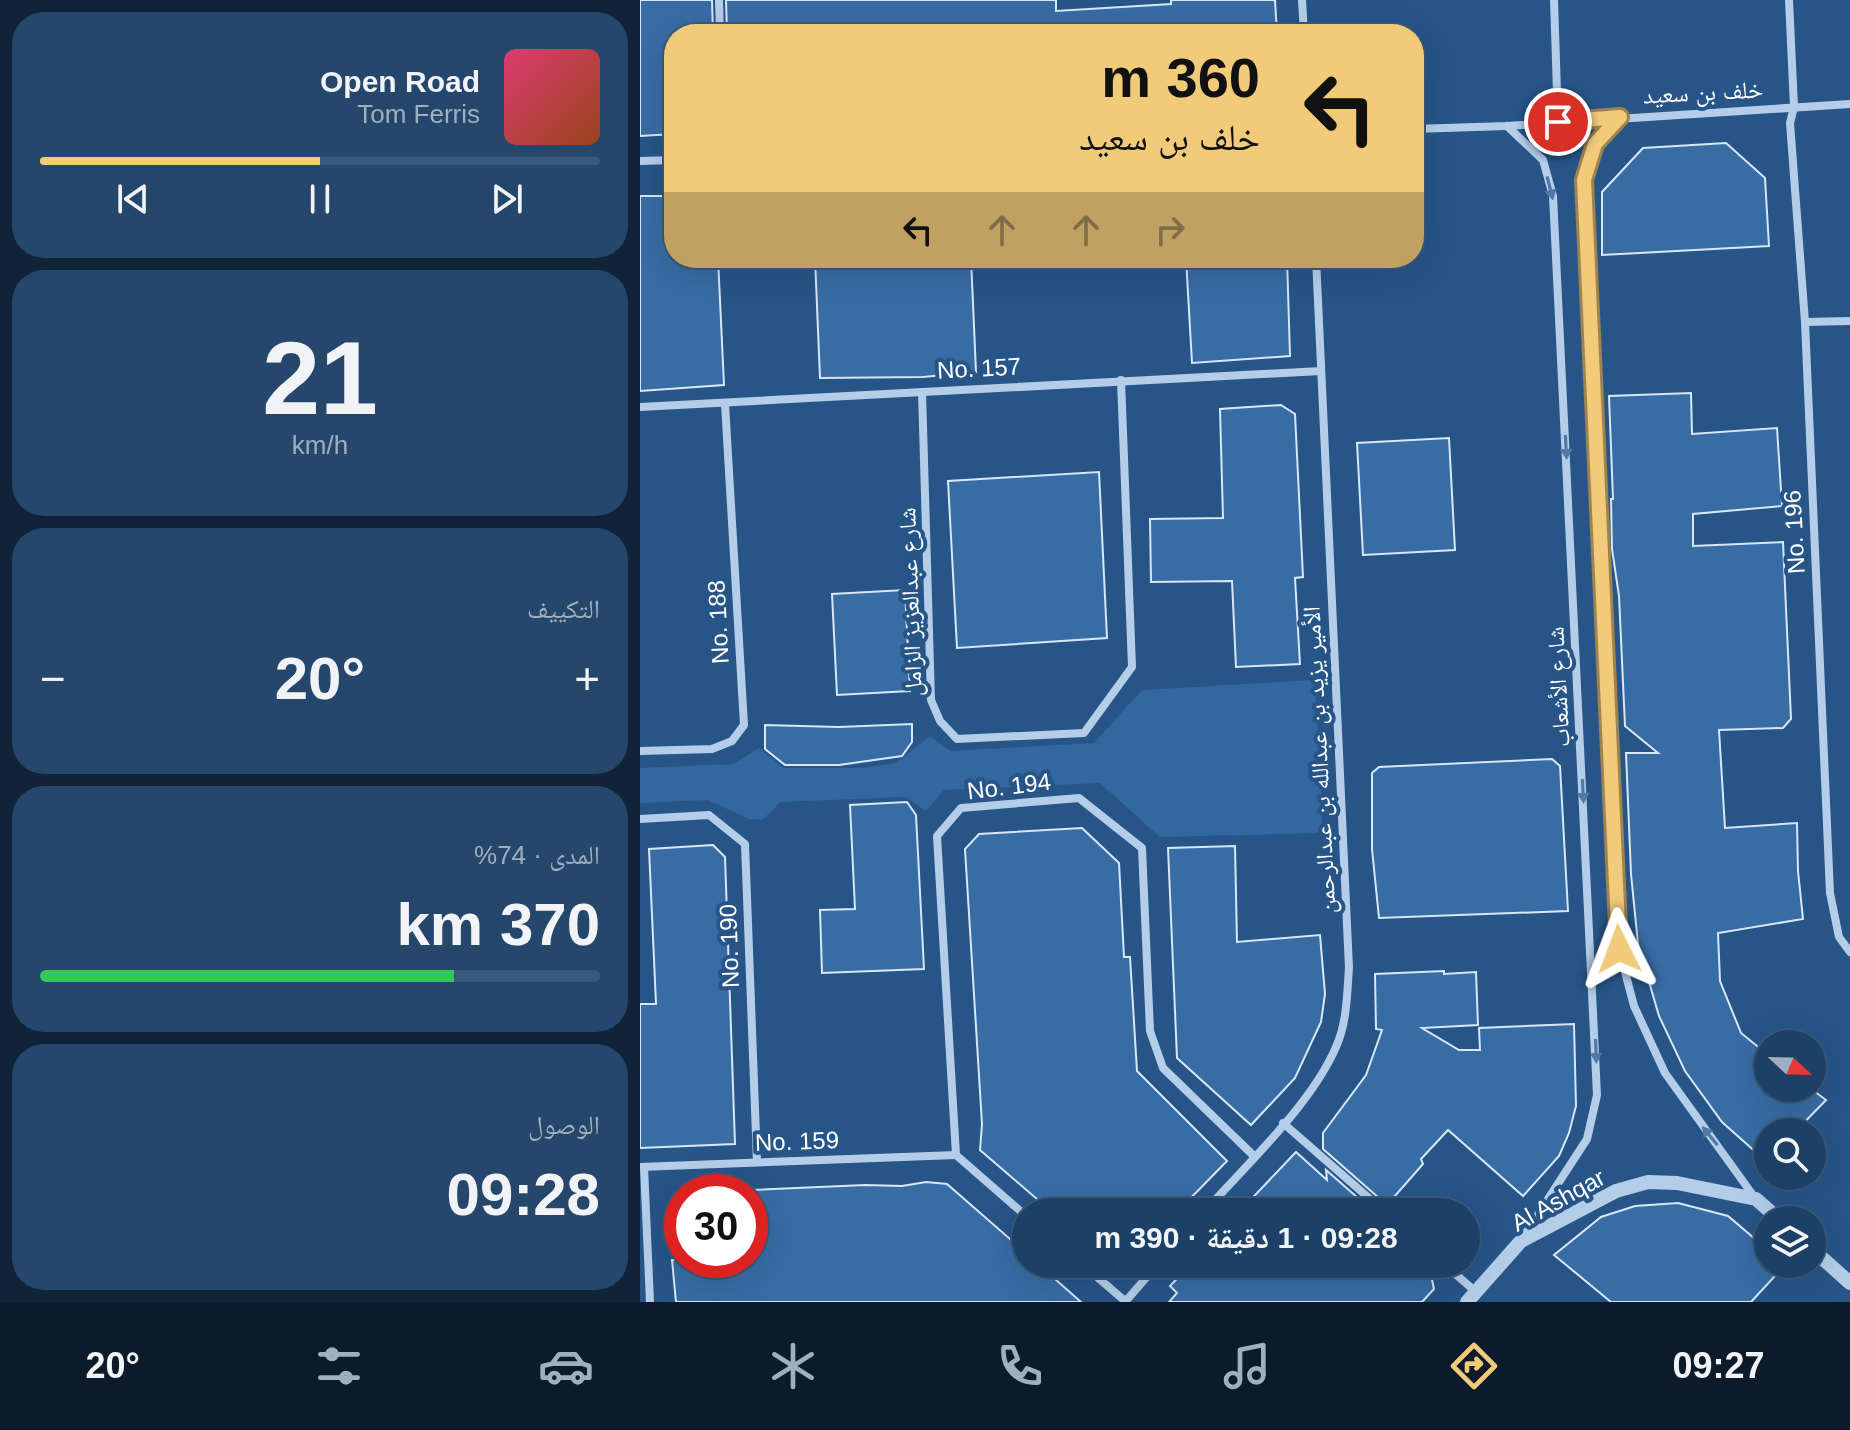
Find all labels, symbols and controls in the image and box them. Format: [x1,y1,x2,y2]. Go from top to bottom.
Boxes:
text: 360 m [1101,46,1260,109]
icon: left [1288,56,1392,160]
text: Open Road [320,65,480,98]
street label: خلف بن سعيد [1642,75,1764,110]
pin [1524,88,1592,156]
text: Tom Ferris [357,99,480,129]
icon: arrive [1536,100,1580,144]
text: خلف بن سعيد [1079,117,1260,158]
one-way arrow [1545,176,1557,201]
icon: previous [111,177,155,221]
icon: pause [298,177,342,221]
icon: next [485,177,529,221]
icon: left [896,208,940,252]
icon: ahead [980,208,1024,252]
icon: ahead [1064,208,1108,252]
icon: right [1148,208,1192,252]
text: 21 [262,320,378,436]
street label: No. 157 [936,352,1022,384]
text: km/h [292,430,348,460]
one-way arrow [1560,435,1573,460]
street label: No. 196 [1778,489,1810,575]
street label: شارع عبدالعزيز الزامل [893,507,929,697]
street label: No. 188 [702,579,734,665]
text: التكييف [527,594,600,624]
street label: الأمير يزيد بن عبدالله بن عبدالرحمن [1297,606,1342,914]
street label: شارع الأشعاب [1541,626,1577,748]
text: 20° [275,645,365,712]
text: − [40,654,66,703]
text: + [574,654,600,703]
street label: No. 194 [966,767,1052,805]
one-way arrow [1577,779,1590,804]
text: المدى · 74% [474,840,600,870]
text: 370 km [397,891,600,958]
street label: No. 190 [714,904,744,988]
position arrow [1577,907,1661,991]
north arrow [1754,1030,1826,1102]
map controls [1754,1030,1826,1278]
one-way arrow [1589,1039,1602,1064]
text: الوصول [528,1110,600,1140]
button: search [1754,1118,1826,1190]
street label: No. 159 [755,1126,839,1156]
one-way arrow [1702,1126,1719,1146]
text: 09:28 [447,1161,600,1228]
street label: Al Ashqar [1507,1163,1609,1237]
speed limit sign: 30 [664,1174,768,1278]
button: layers [1754,1206,1826,1278]
text: 09:28 · 1 دقيقة · 390 m [1094,1221,1398,1254]
icon: filters [311,1338,367,1394]
icon: car [538,1338,594,1394]
icon: climate [765,1338,821,1394]
icon: phone [992,1338,1048,1394]
icon: music [1219,1338,1275,1394]
icon: directions [1446,1338,1502,1394]
text: 20° [86,1345,140,1386]
text: 09:27 [1672,1345,1765,1386]

